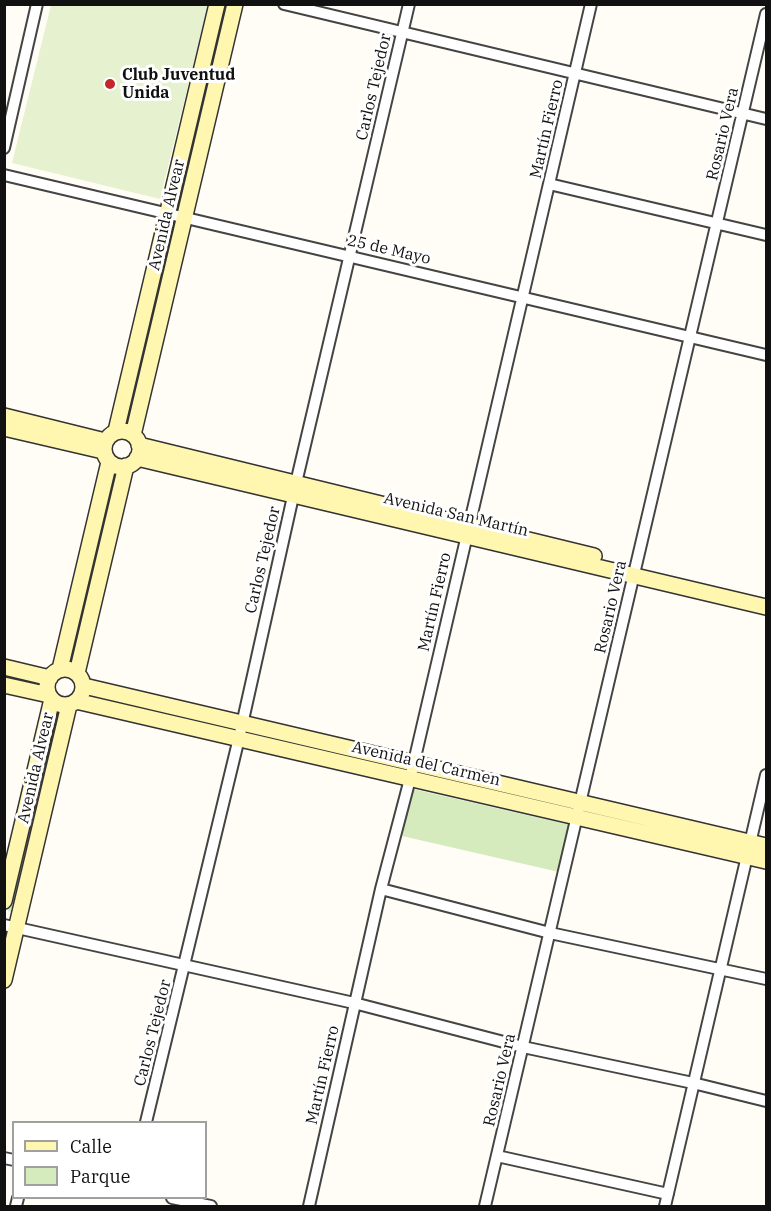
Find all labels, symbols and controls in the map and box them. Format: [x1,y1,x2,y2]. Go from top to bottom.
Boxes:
street label: Carlos Tejedor [352,32,396,142]
place label: Club Juventud Unida [122,65,235,103]
marker: Club Juventud Unida [103,77,117,91]
street label: Martín Fierro [526,78,568,180]
street label: Rosario Vera [703,86,743,182]
street label: Avenida Alvear [145,158,189,272]
street label: 25 de Mayo [345,231,433,269]
street label: Avenida San Martín [382,489,530,541]
street label: Carlos Tejedor [241,505,285,615]
street label: Martín Fierro [414,551,456,653]
street label: Rosario Vera [591,559,631,655]
street label: Avenida Alvear [14,711,58,825]
street label: Avenida del Carmen [350,738,502,790]
street label: Carlos Tejedor [130,978,176,1088]
street label: Martín Fierro [302,1024,344,1126]
street label: Rosario Vera [480,1032,520,1128]
legend [12,1121,207,1199]
text: Calle [70,1135,112,1158]
text: Parque [70,1165,130,1188]

